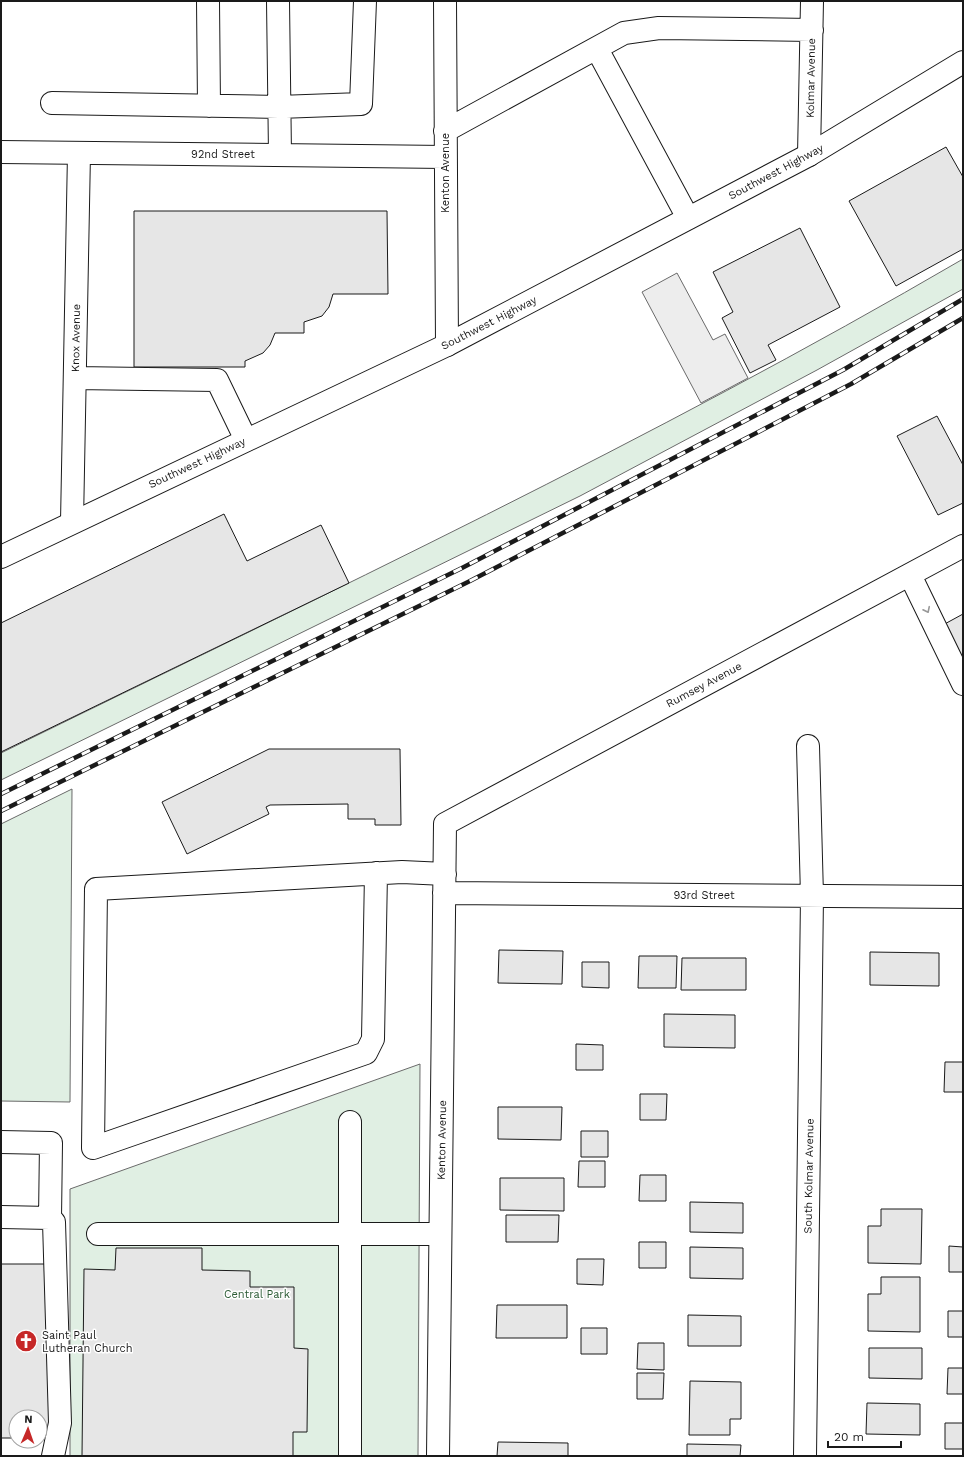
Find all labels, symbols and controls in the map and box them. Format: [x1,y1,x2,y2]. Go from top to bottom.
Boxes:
street label: Kolmar Avenue [804,38,818,118]
street label: Kenton Avenue [439,133,452,213]
street label: Southwest Highway [726,141,826,203]
street label: 92nd Street [191,148,255,161]
street label: Southwest Highway [439,293,539,353]
street label: Knox Avenue [69,304,83,372]
street label: Southwest Highway [146,435,248,491]
one-way arrow [922,606,930,613]
street label: Rumsey Avenue [664,660,744,710]
street label: 93rd Street [673,889,735,902]
street label: Kenton Avenue [435,1100,449,1180]
street label: South Kolmar Avenue [801,1118,817,1234]
park label: Central Park [224,1288,290,1301]
church icon: Saint Paul Lutheran Church [13,1328,39,1354]
place label: Saint Paul Lutheran Church [42,1329,133,1355]
north arrow [8,1409,48,1449]
text: N [24,1413,33,1426]
scale bar [828,1423,901,1449]
text: 20 m [834,1430,864,1444]

